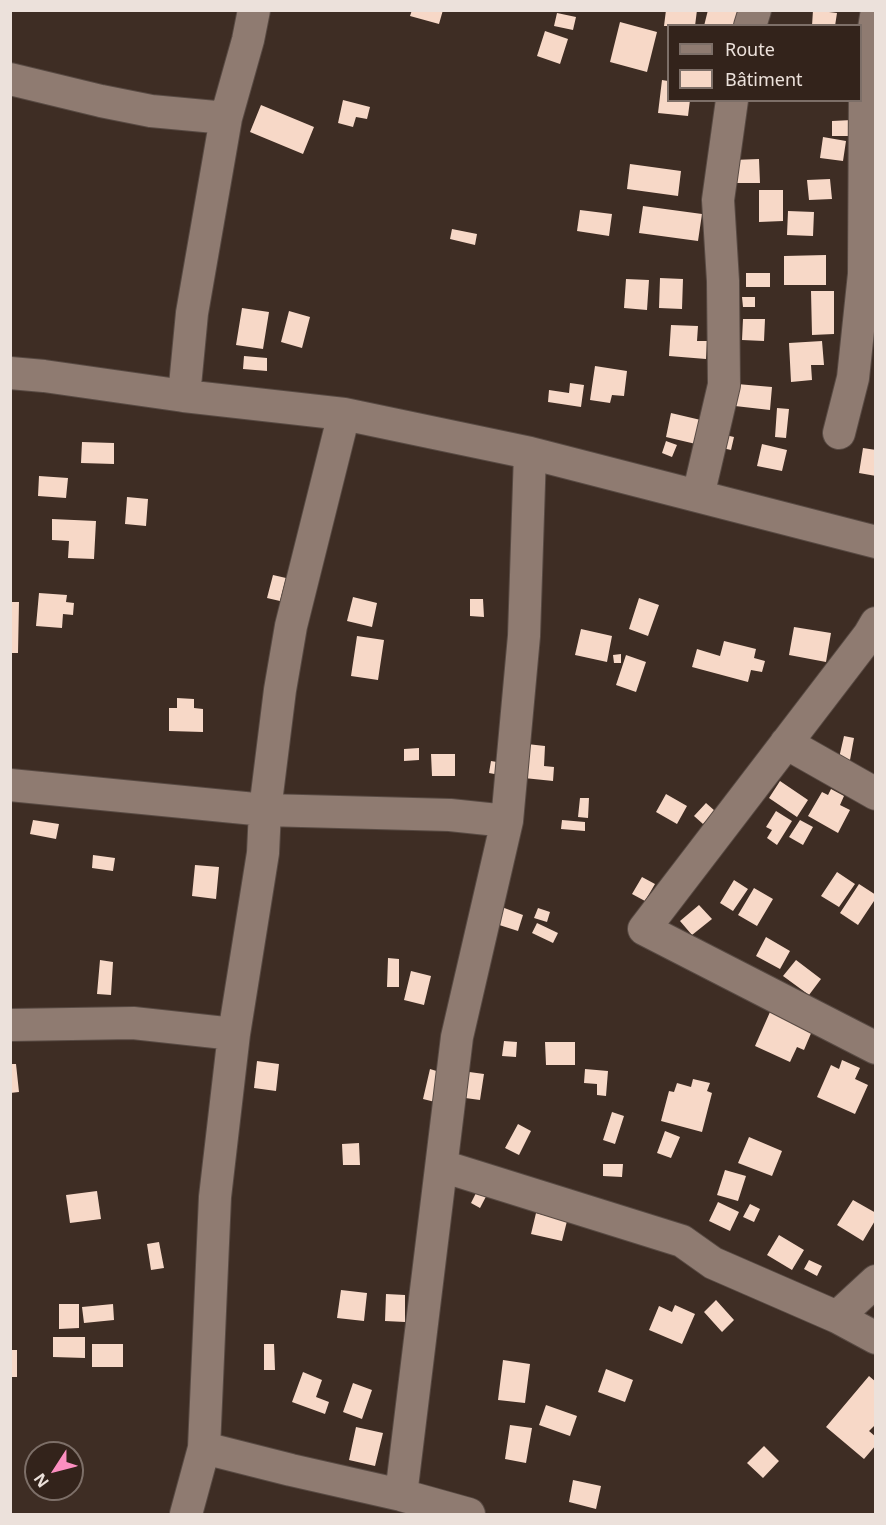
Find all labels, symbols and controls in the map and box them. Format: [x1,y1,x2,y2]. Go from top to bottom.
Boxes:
legend [667,24,862,102]
text: Route [725,37,775,61]
text: Bâtiment [725,67,803,91]
north arrow [24,1441,84,1501]
text: N [28,1469,54,1492]

